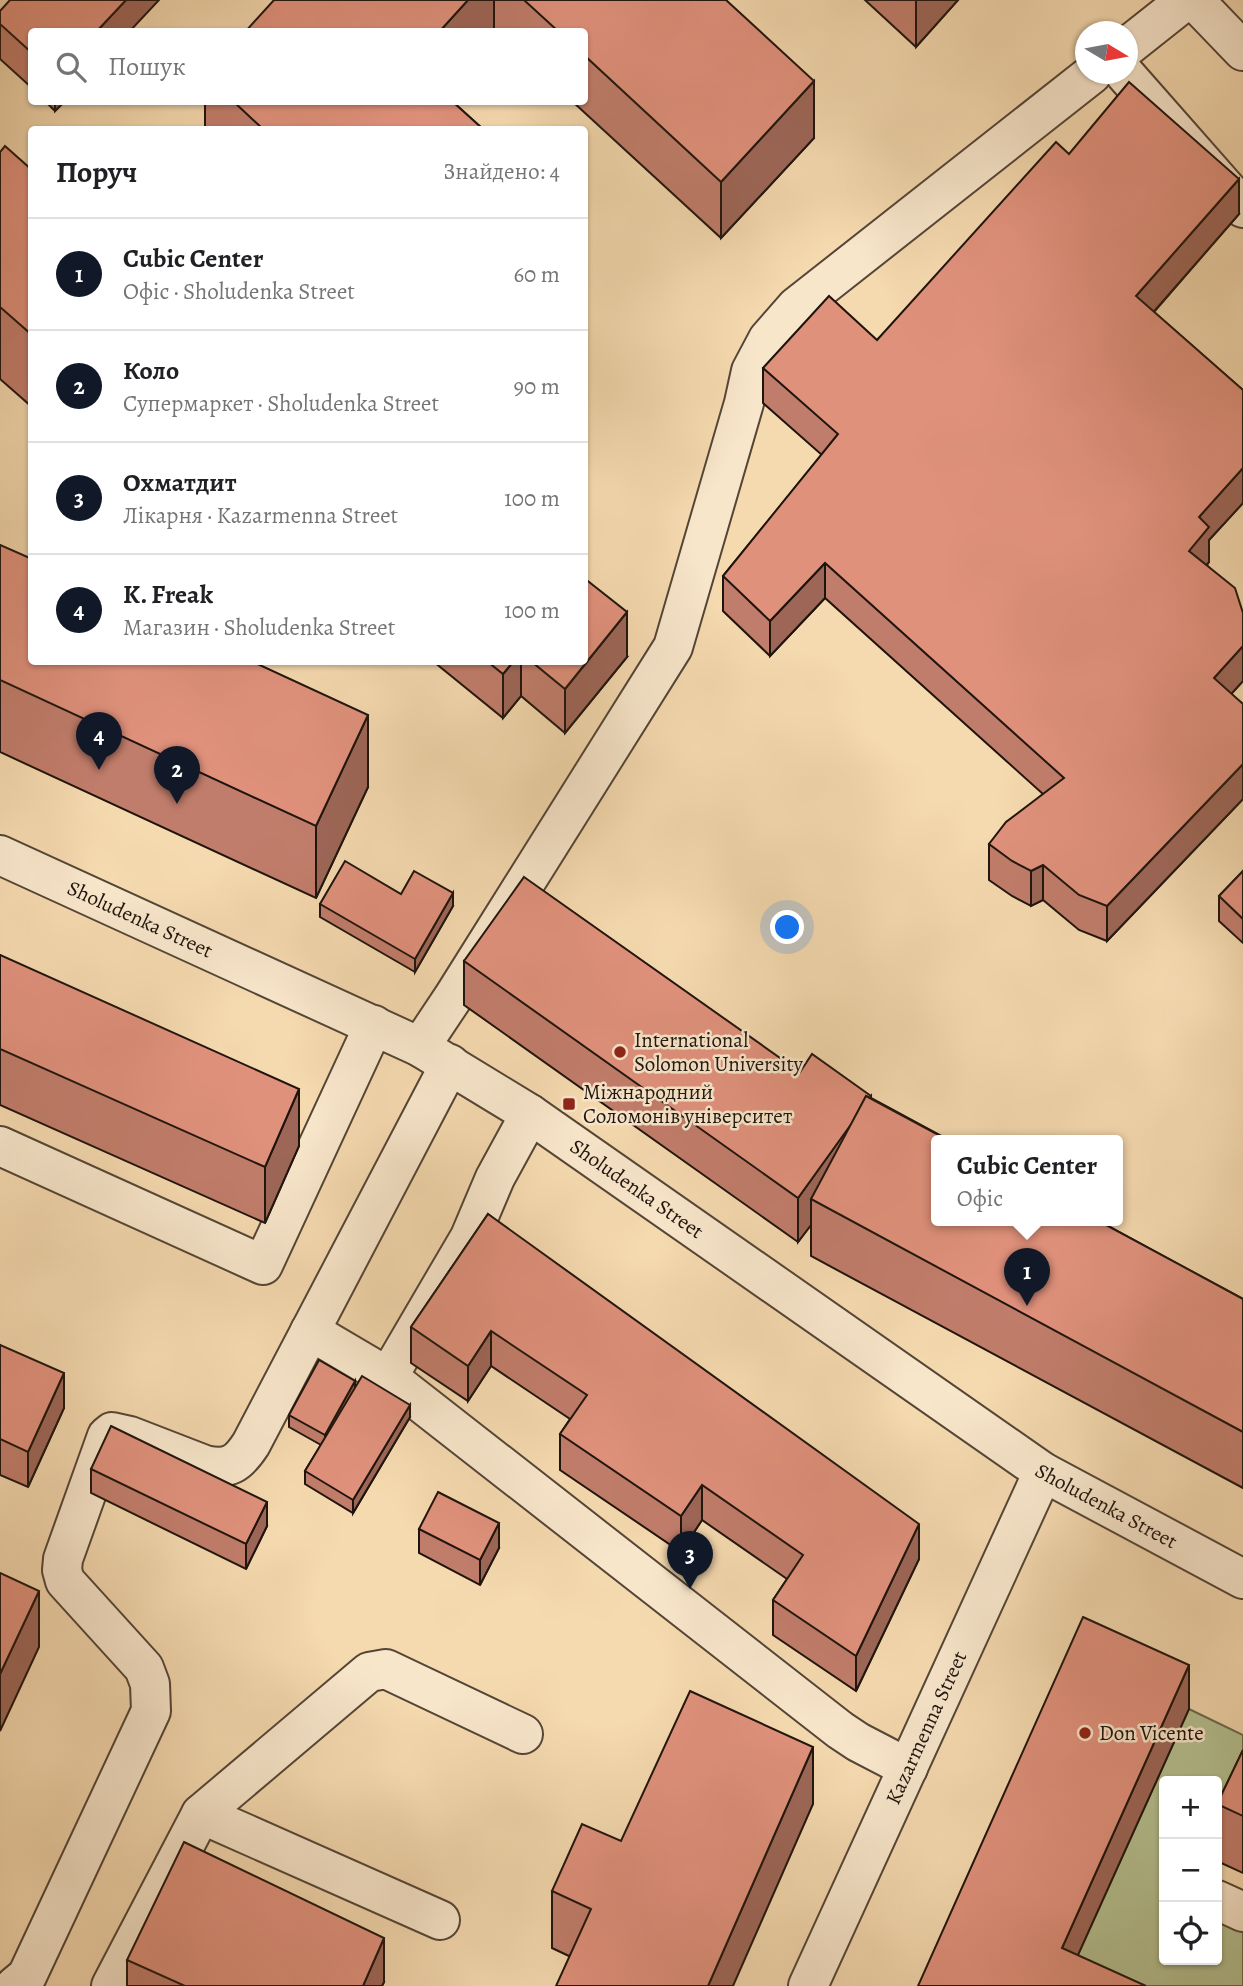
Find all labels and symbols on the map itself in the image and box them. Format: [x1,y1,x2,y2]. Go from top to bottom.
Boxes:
north arrow [1075,21,1138,84]
pin: 4 [76,712,122,770]
pin: 2 [154,746,200,804]
street label: Sholudenka Street [63,874,217,964]
your location [770,910,804,944]
place label: International Solomon University [634,1026,803,1078]
marker: International Solomon University [612,1044,628,1060]
place label: Міжнародний Соломонів університет [583,1078,792,1130]
marker: Міжнародний Соломонів університет [561,1096,577,1112]
street label: Sholudenka Street [565,1132,709,1245]
pin: 1 [1004,1248,1050,1306]
street label: Sholudenka Street [1030,1457,1182,1555]
pin: 3 [667,1531,713,1589]
street label: Kazarmenna Street [879,1646,973,1809]
place label: Don Vicente [1099,1719,1204,1747]
marker: Don Vicente [1077,1725,1093,1741]

